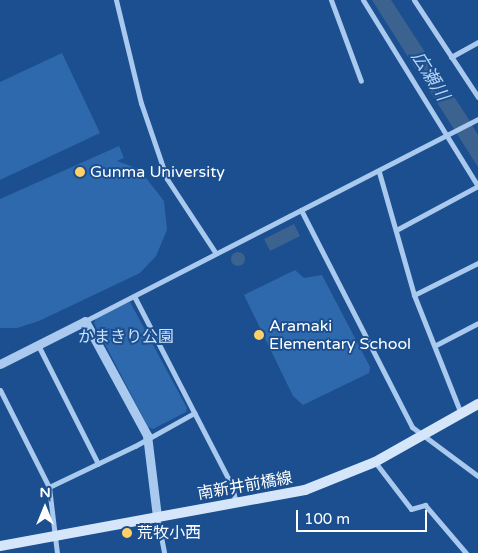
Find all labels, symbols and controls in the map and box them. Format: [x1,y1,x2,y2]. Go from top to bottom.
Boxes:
water label: 広瀬川 [407,47,453,105]
place label: Gunma University [90,162,225,182]
marker: Gunma University [74,166,86,178]
place label: Aramaki Elementary School [269,316,411,354]
park label: かまきり公園 [78,327,174,347]
marker: Aramaki Elementary School [253,329,265,341]
street label: 南新井前橋線 [196,468,294,504]
north arrow [20,483,70,533]
text: N [39,484,51,501]
scale bar [298,500,429,532]
text: 100 m [304,510,350,528]
place label: 荒牧小西 [137,523,201,543]
marker: 荒牧小西 [121,527,133,539]

